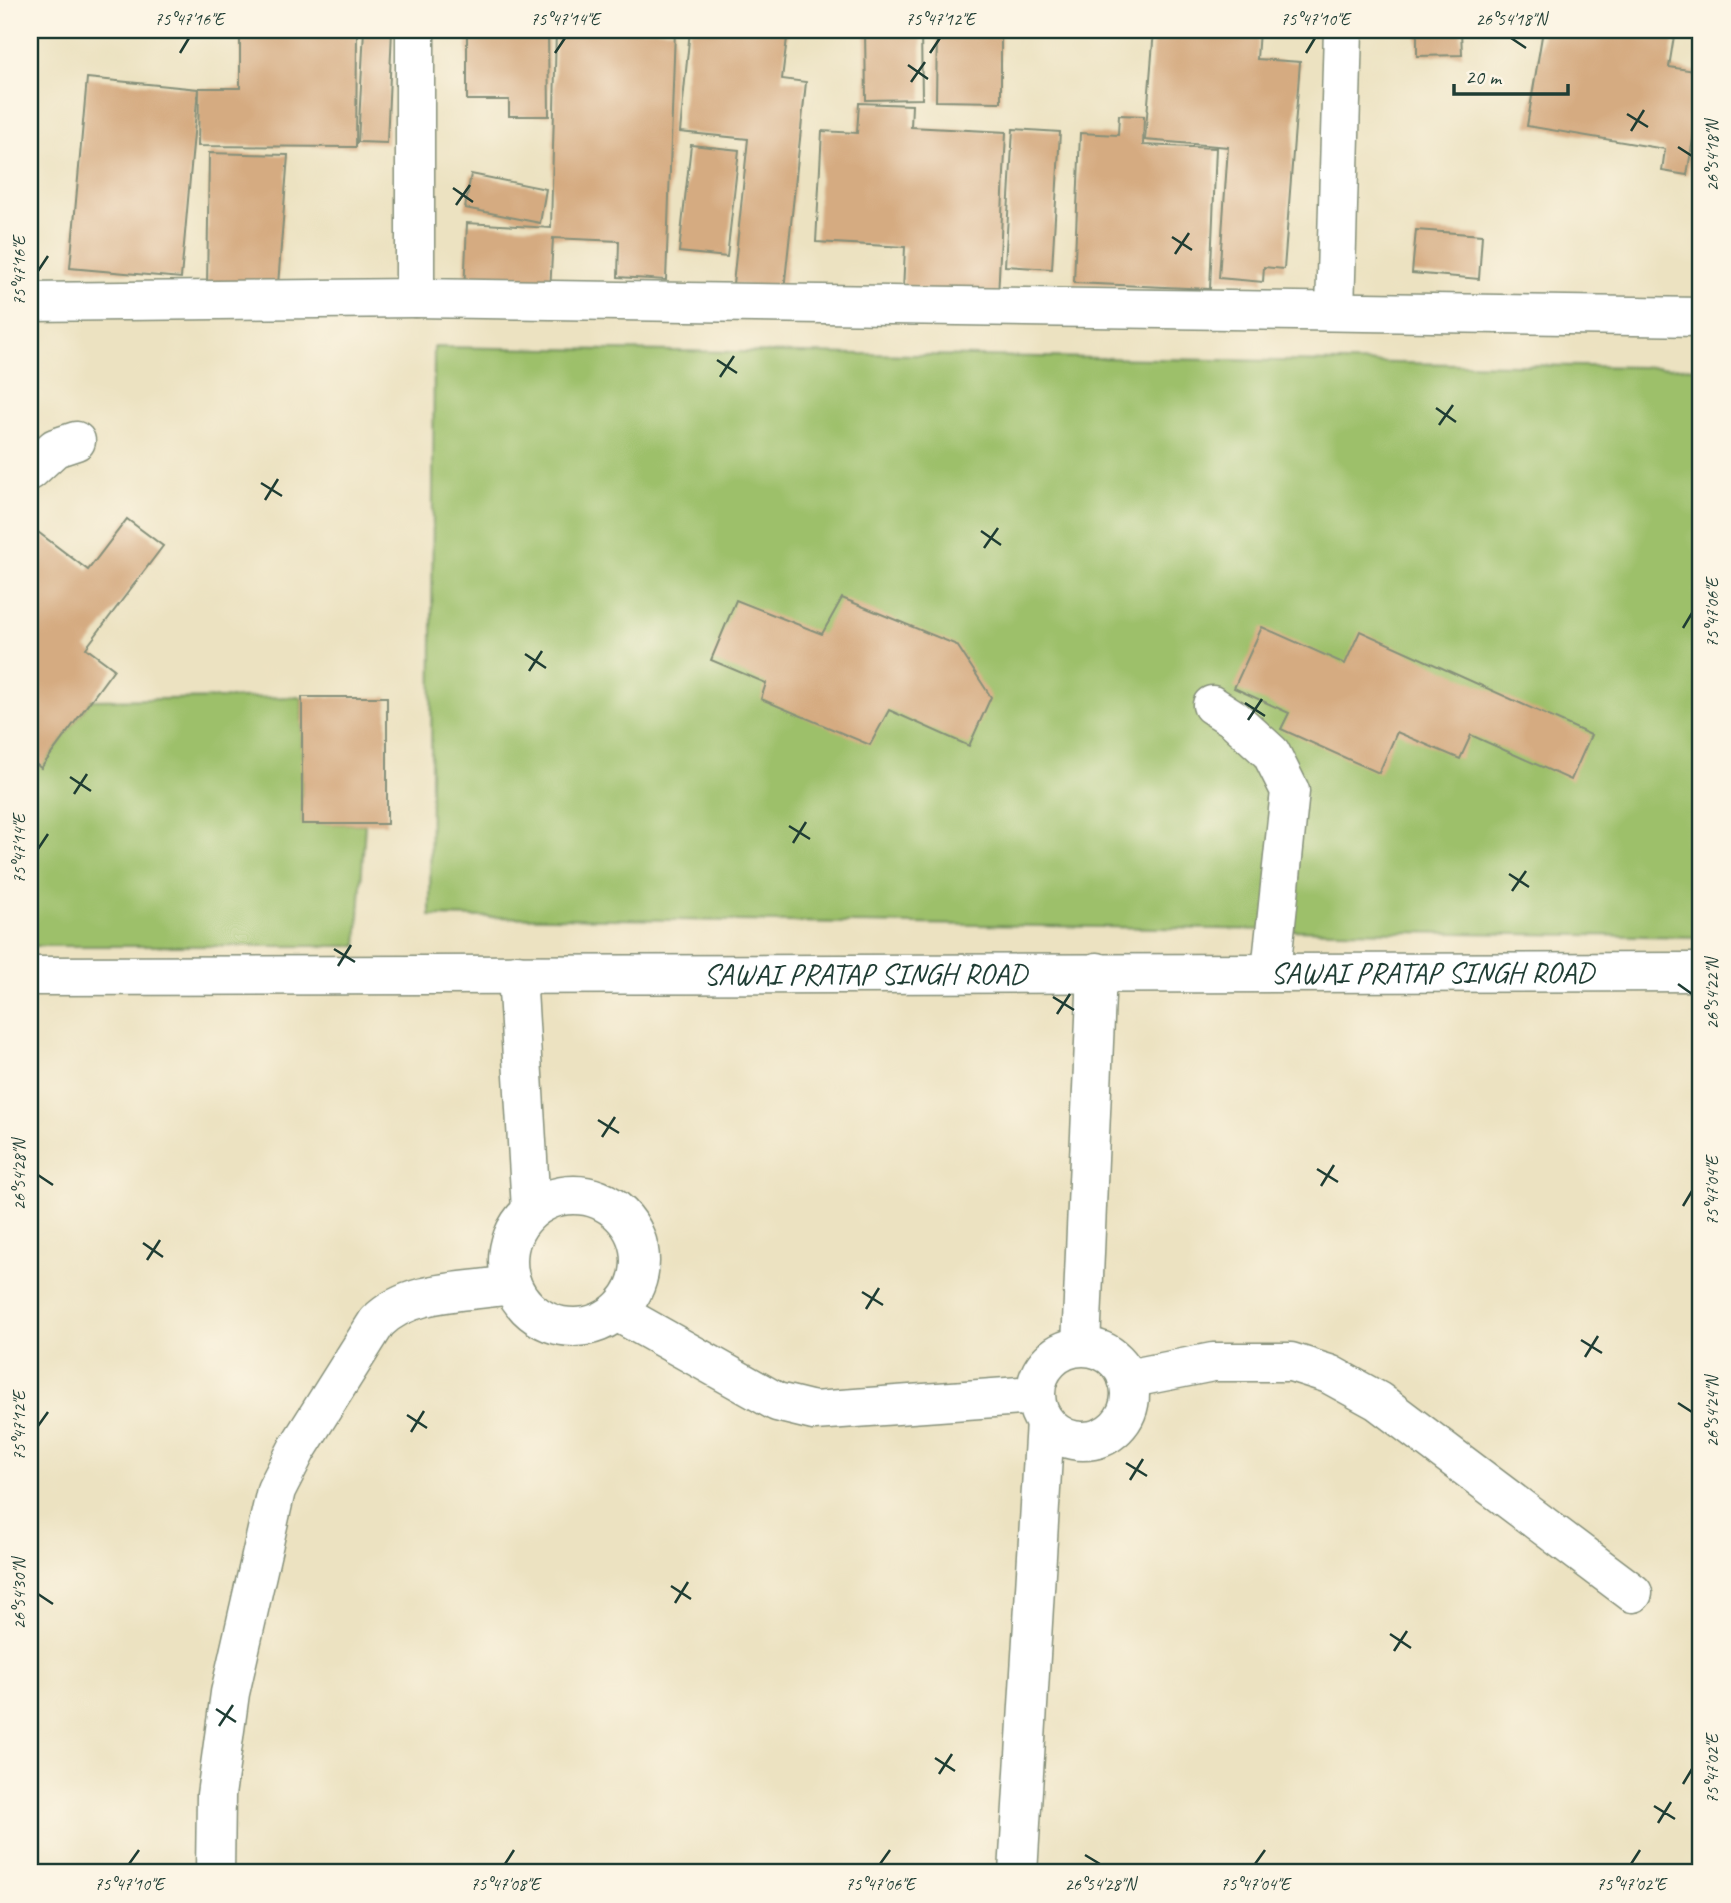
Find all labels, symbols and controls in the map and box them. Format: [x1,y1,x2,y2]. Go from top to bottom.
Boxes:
text: 75°47'16"E [154,8,226,30]
text: 75°47'14"E [530,8,602,30]
text: 75°47'12"E [905,8,977,30]
text: 75°47'10"E [1280,8,1352,30]
text: 26°54'18"N [1476,8,1550,30]
scale bar [1454,52,1568,96]
text: 20 m [1465,64,1503,90]
text: 26°54'18"N [1701,117,1723,191]
text: 75°47'16"E [8,234,30,306]
text: 75°47'06"E [1701,576,1723,648]
text: 75°47'14"E [8,812,30,884]
street label: SAWAI PRATAP SINGH ROAD [1270,953,1596,992]
street label: SAWAI PRATAP SINGH ROAD [703,955,1029,993]
text: 26°54'22"N [1701,955,1723,1029]
text: 26°54'28"N [8,1136,30,1210]
text: 75°47'04"E [1701,1154,1723,1226]
text: 26°54'24"N [1701,1373,1723,1447]
text: 75°47'12"E [8,1389,30,1461]
text: 26°54'30"N [8,1555,30,1629]
text: 75°47'02"E [1701,1732,1723,1804]
text: 75°47'10"E [94,1873,166,1895]
text: 75°47'08"E [470,1873,542,1895]
text: 75°47'06"E [845,1873,917,1895]
text: 26°54'28"N [1065,1873,1139,1895]
text: 75°47'04"E [1220,1873,1292,1895]
text: 75°47'02"E [1596,1873,1668,1895]

